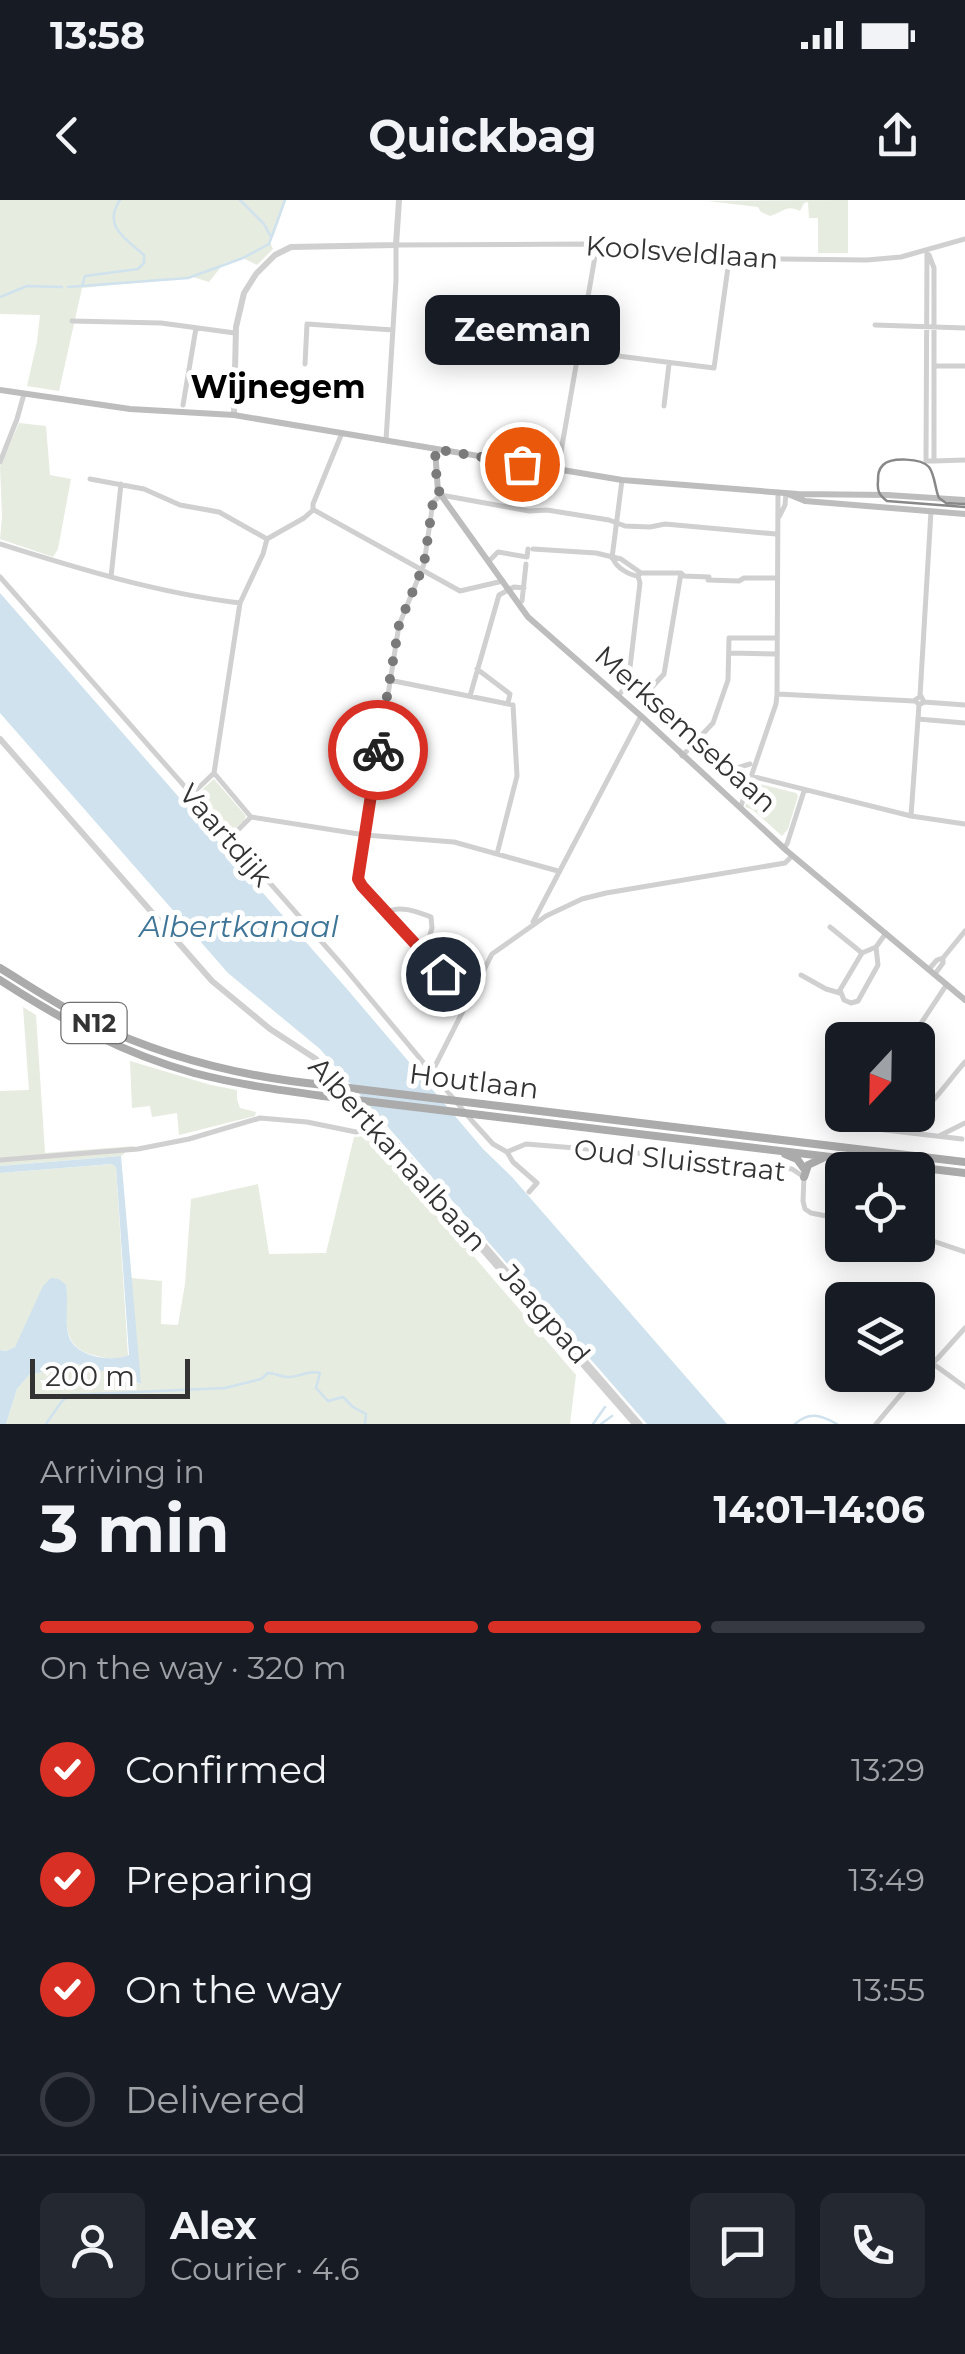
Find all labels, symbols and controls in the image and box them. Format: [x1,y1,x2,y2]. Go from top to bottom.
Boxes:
text: 13:58 [50,12,145,59]
icon: back [40,108,95,163]
text: Quickbag [368,108,597,163]
icon: share [870,108,925,163]
street label: Koolsveldlaan [585,228,779,276]
callout: Zeeman [424,294,620,364]
text: Zeeman [454,310,591,349]
district label: Wijnegem [190,367,366,406]
pin [480,422,565,507]
icon: bag [495,437,550,492]
street label: Merksemsebaan [588,639,784,819]
courier [328,700,428,800]
icon: bike [351,723,406,778]
street label: Vaartdijk [172,777,280,893]
water label: Albertkanaal [137,908,339,945]
pin [401,932,486,1017]
icon: home [416,947,471,1002]
road number: N12 [62,1003,126,1043]
north arrow [825,1022,935,1132]
map controls [825,1022,935,1392]
street label: Albertkanaalbaan [302,1050,494,1258]
street label: Houtlaan [407,1056,541,1106]
street label: Oud Sluisstraat [572,1132,788,1188]
button: locate [825,1152,935,1262]
street label: Jaagpad [492,1257,597,1371]
button: layers [825,1282,935,1392]
scale bar [30,1354,190,1398]
text: 200 m [45,1359,135,1393]
text: Arriving in [40,1452,205,1491]
text: 14:01–14:06 [714,1486,925,1533]
text: 3 min [40,1489,230,1568]
text: On the way · 320 m [40,1648,347,1687]
icon: check [40,1742,95,1797]
text: Confirmed [125,1746,328,1793]
text: 13:29 [851,1750,925,1789]
icon: check [40,1852,95,1907]
text: Preparing [125,1856,314,1903]
text: 13:49 [848,1860,925,1899]
icon: check [40,1962,95,2017]
text: On the way [125,1966,342,2013]
text: 13:55 [853,1970,925,2009]
text: Delivered [125,2076,306,2123]
button: person [40,2193,145,2298]
button: chat [690,2193,795,2298]
button: phone [820,2193,925,2298]
text: Alex [170,2202,257,2249]
text: Courier · 4.6 [170,2249,359,2288]

